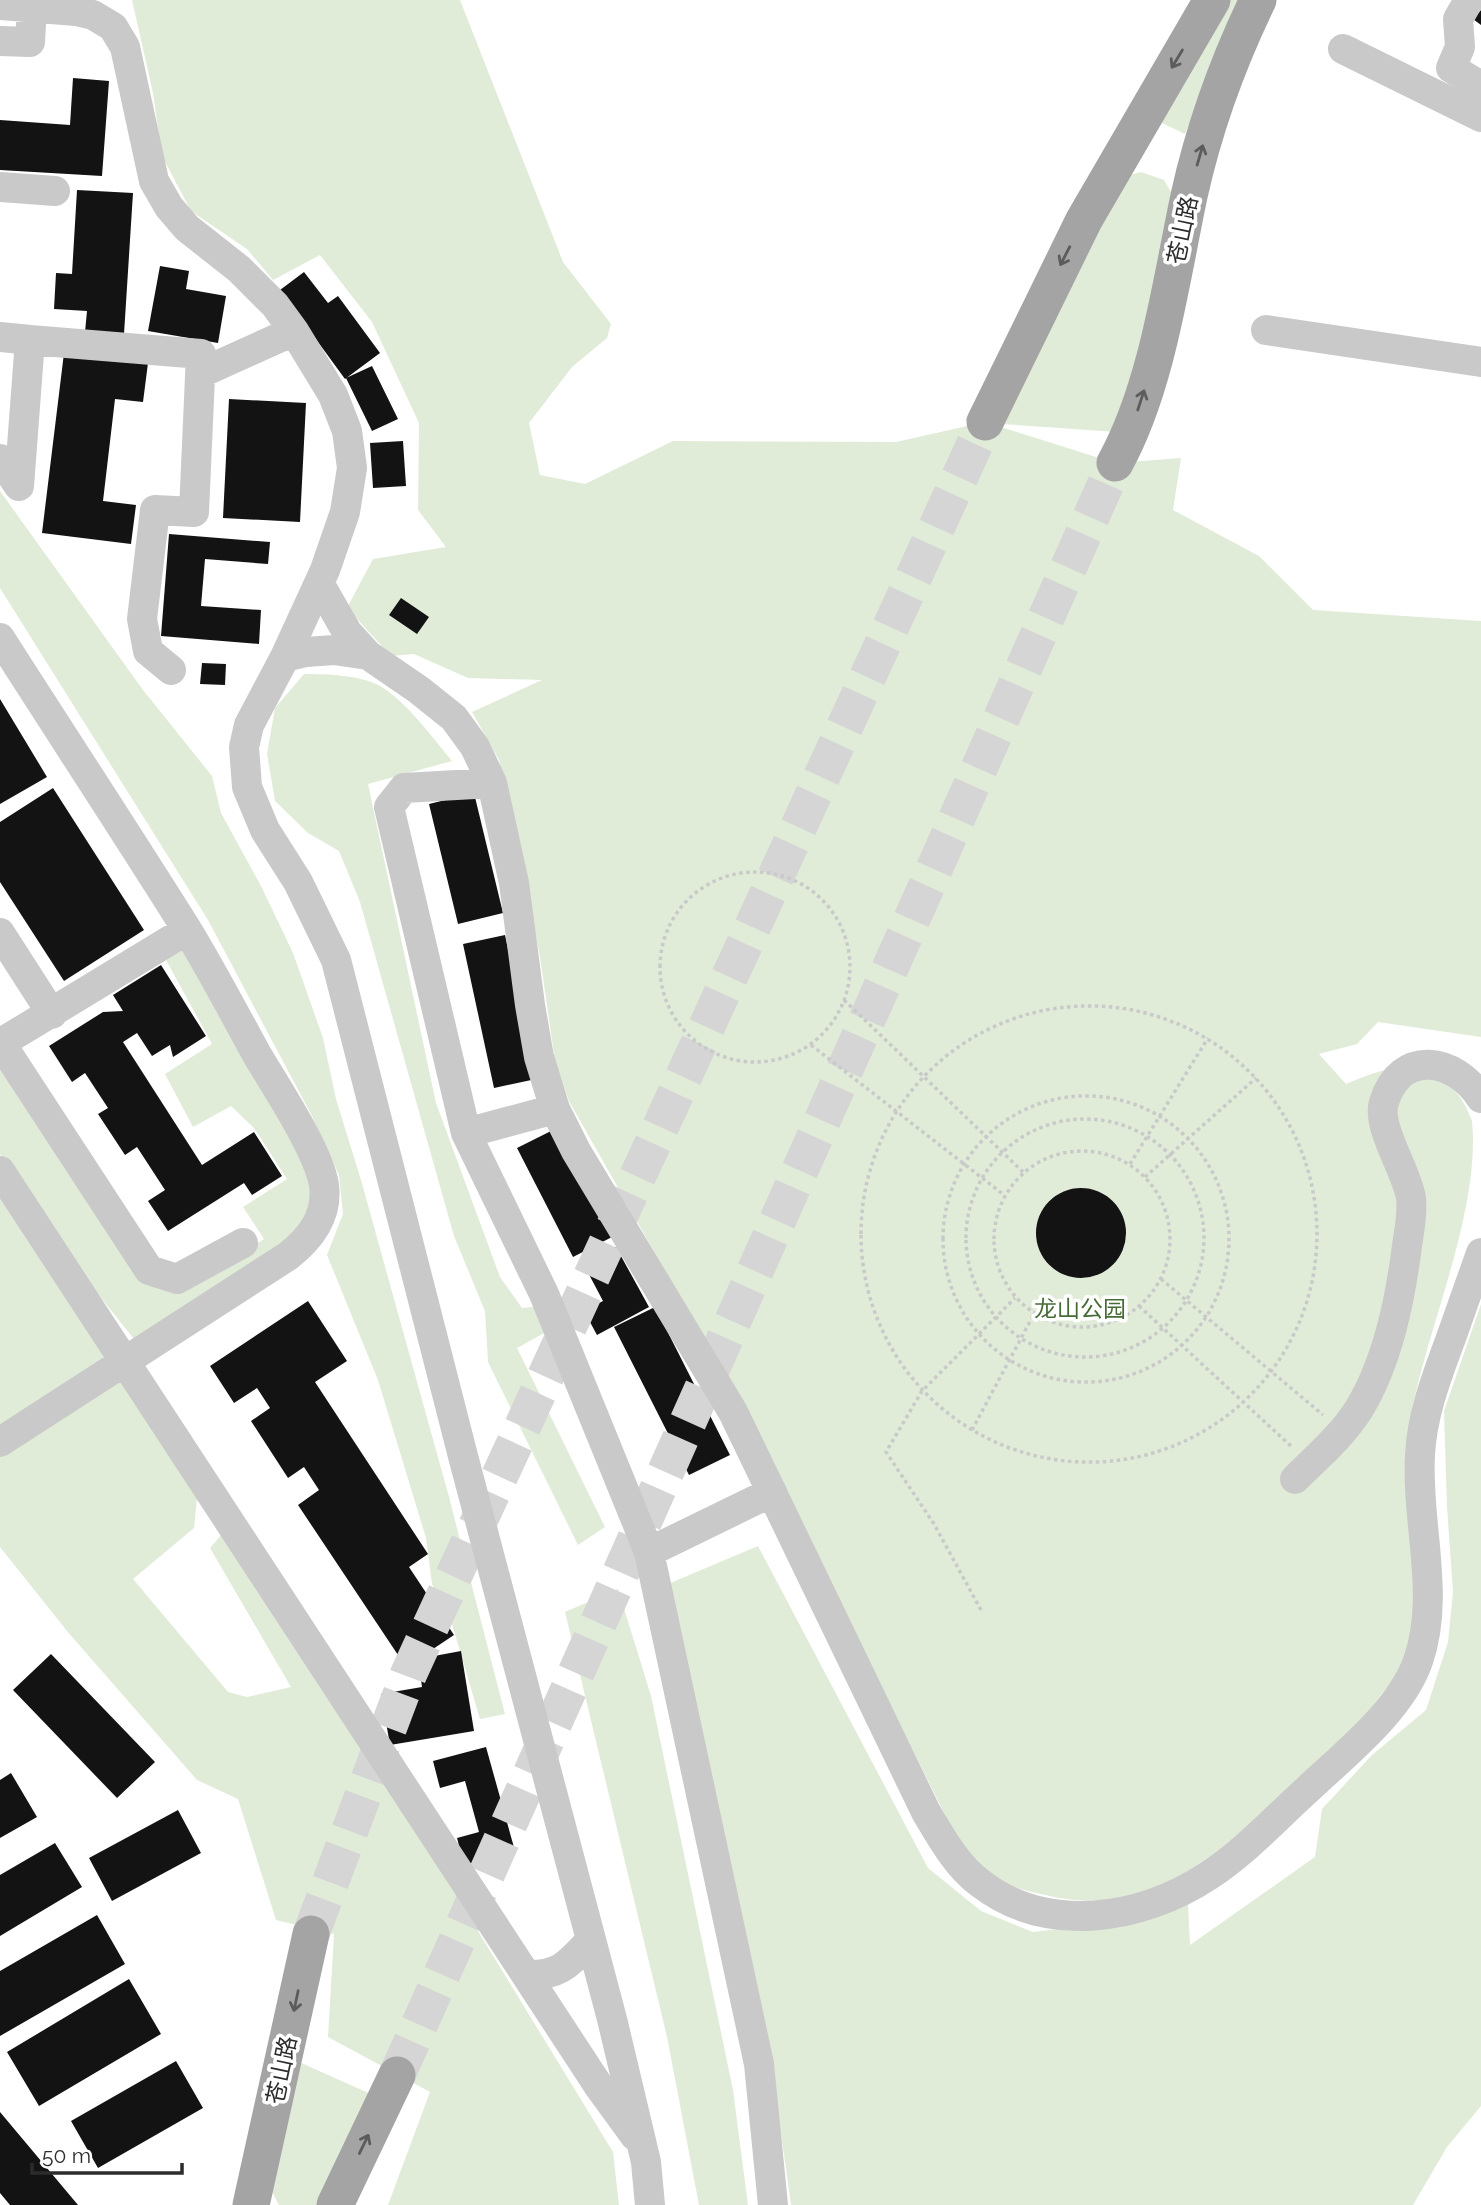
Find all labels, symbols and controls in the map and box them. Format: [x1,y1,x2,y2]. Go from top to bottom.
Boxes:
one-way arrow [1170,48,1184,68]
one-way arrow [1194,144,1207,166]
street label: 苍山路 [1162,193,1202,267]
one-way arrow [1057,245,1071,266]
one-way arrow [1135,389,1148,411]
park label: 龙山公园 [1034,1295,1126,1322]
one-way arrow [289,1989,303,2012]
street label: 苍山路 [261,2033,301,2107]
scale bar [32,2132,182,2176]
one-way arrow [358,2134,372,2155]
text: 50 m [42,2143,91,2168]

